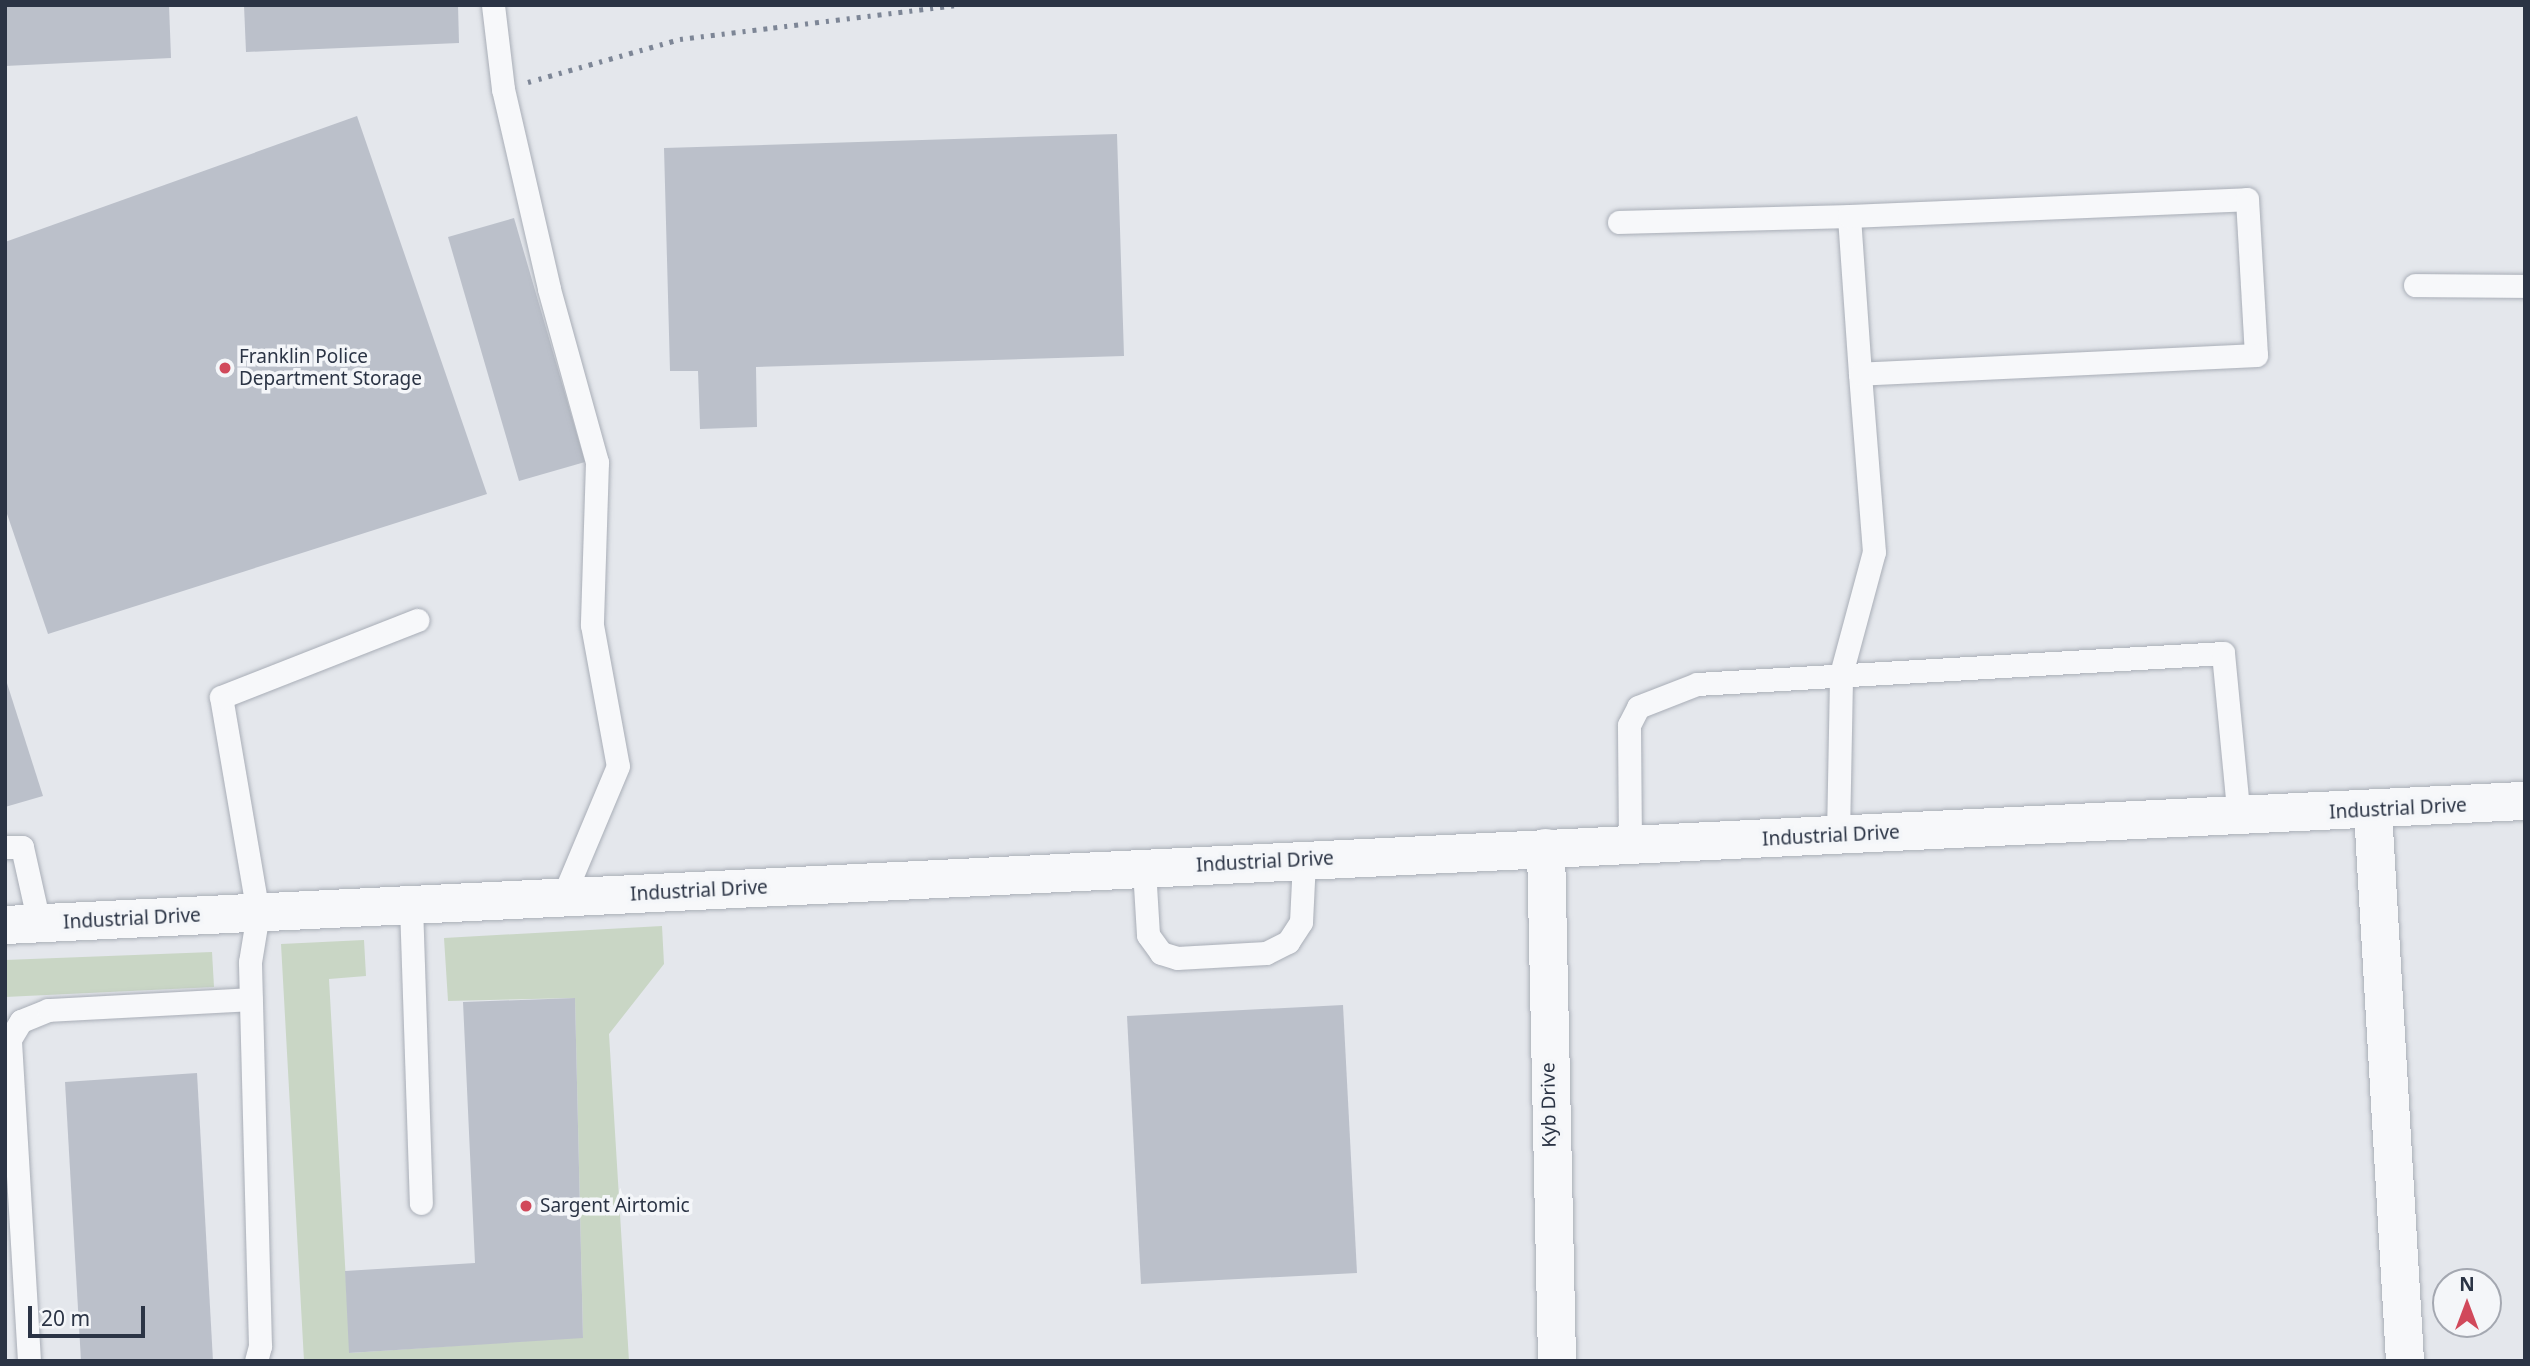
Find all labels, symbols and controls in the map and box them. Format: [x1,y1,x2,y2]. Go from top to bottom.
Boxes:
place label: Franklin Police Department Storage [239,346,422,390]
marker: Franklin Police Department Storage [217,360,233,376]
street label: Industrial Drive [2329,794,2467,824]
street label: Industrial Drive [1762,821,1900,851]
street label: Industrial Drive [1196,847,1334,877]
street label: Industrial Drive [630,876,768,906]
street label: Industrial Drive [63,904,201,934]
street label: Kyb Drive [1537,1062,1561,1148]
place label: Sargent Airtomic [540,1195,690,1217]
marker: Sargent Airtomic [518,1198,534,1214]
north arrow [2432,1268,2502,1338]
text: N [2459,1271,2475,1297]
scale bar [32,1292,149,1336]
text: 20 m [41,1304,90,1332]

